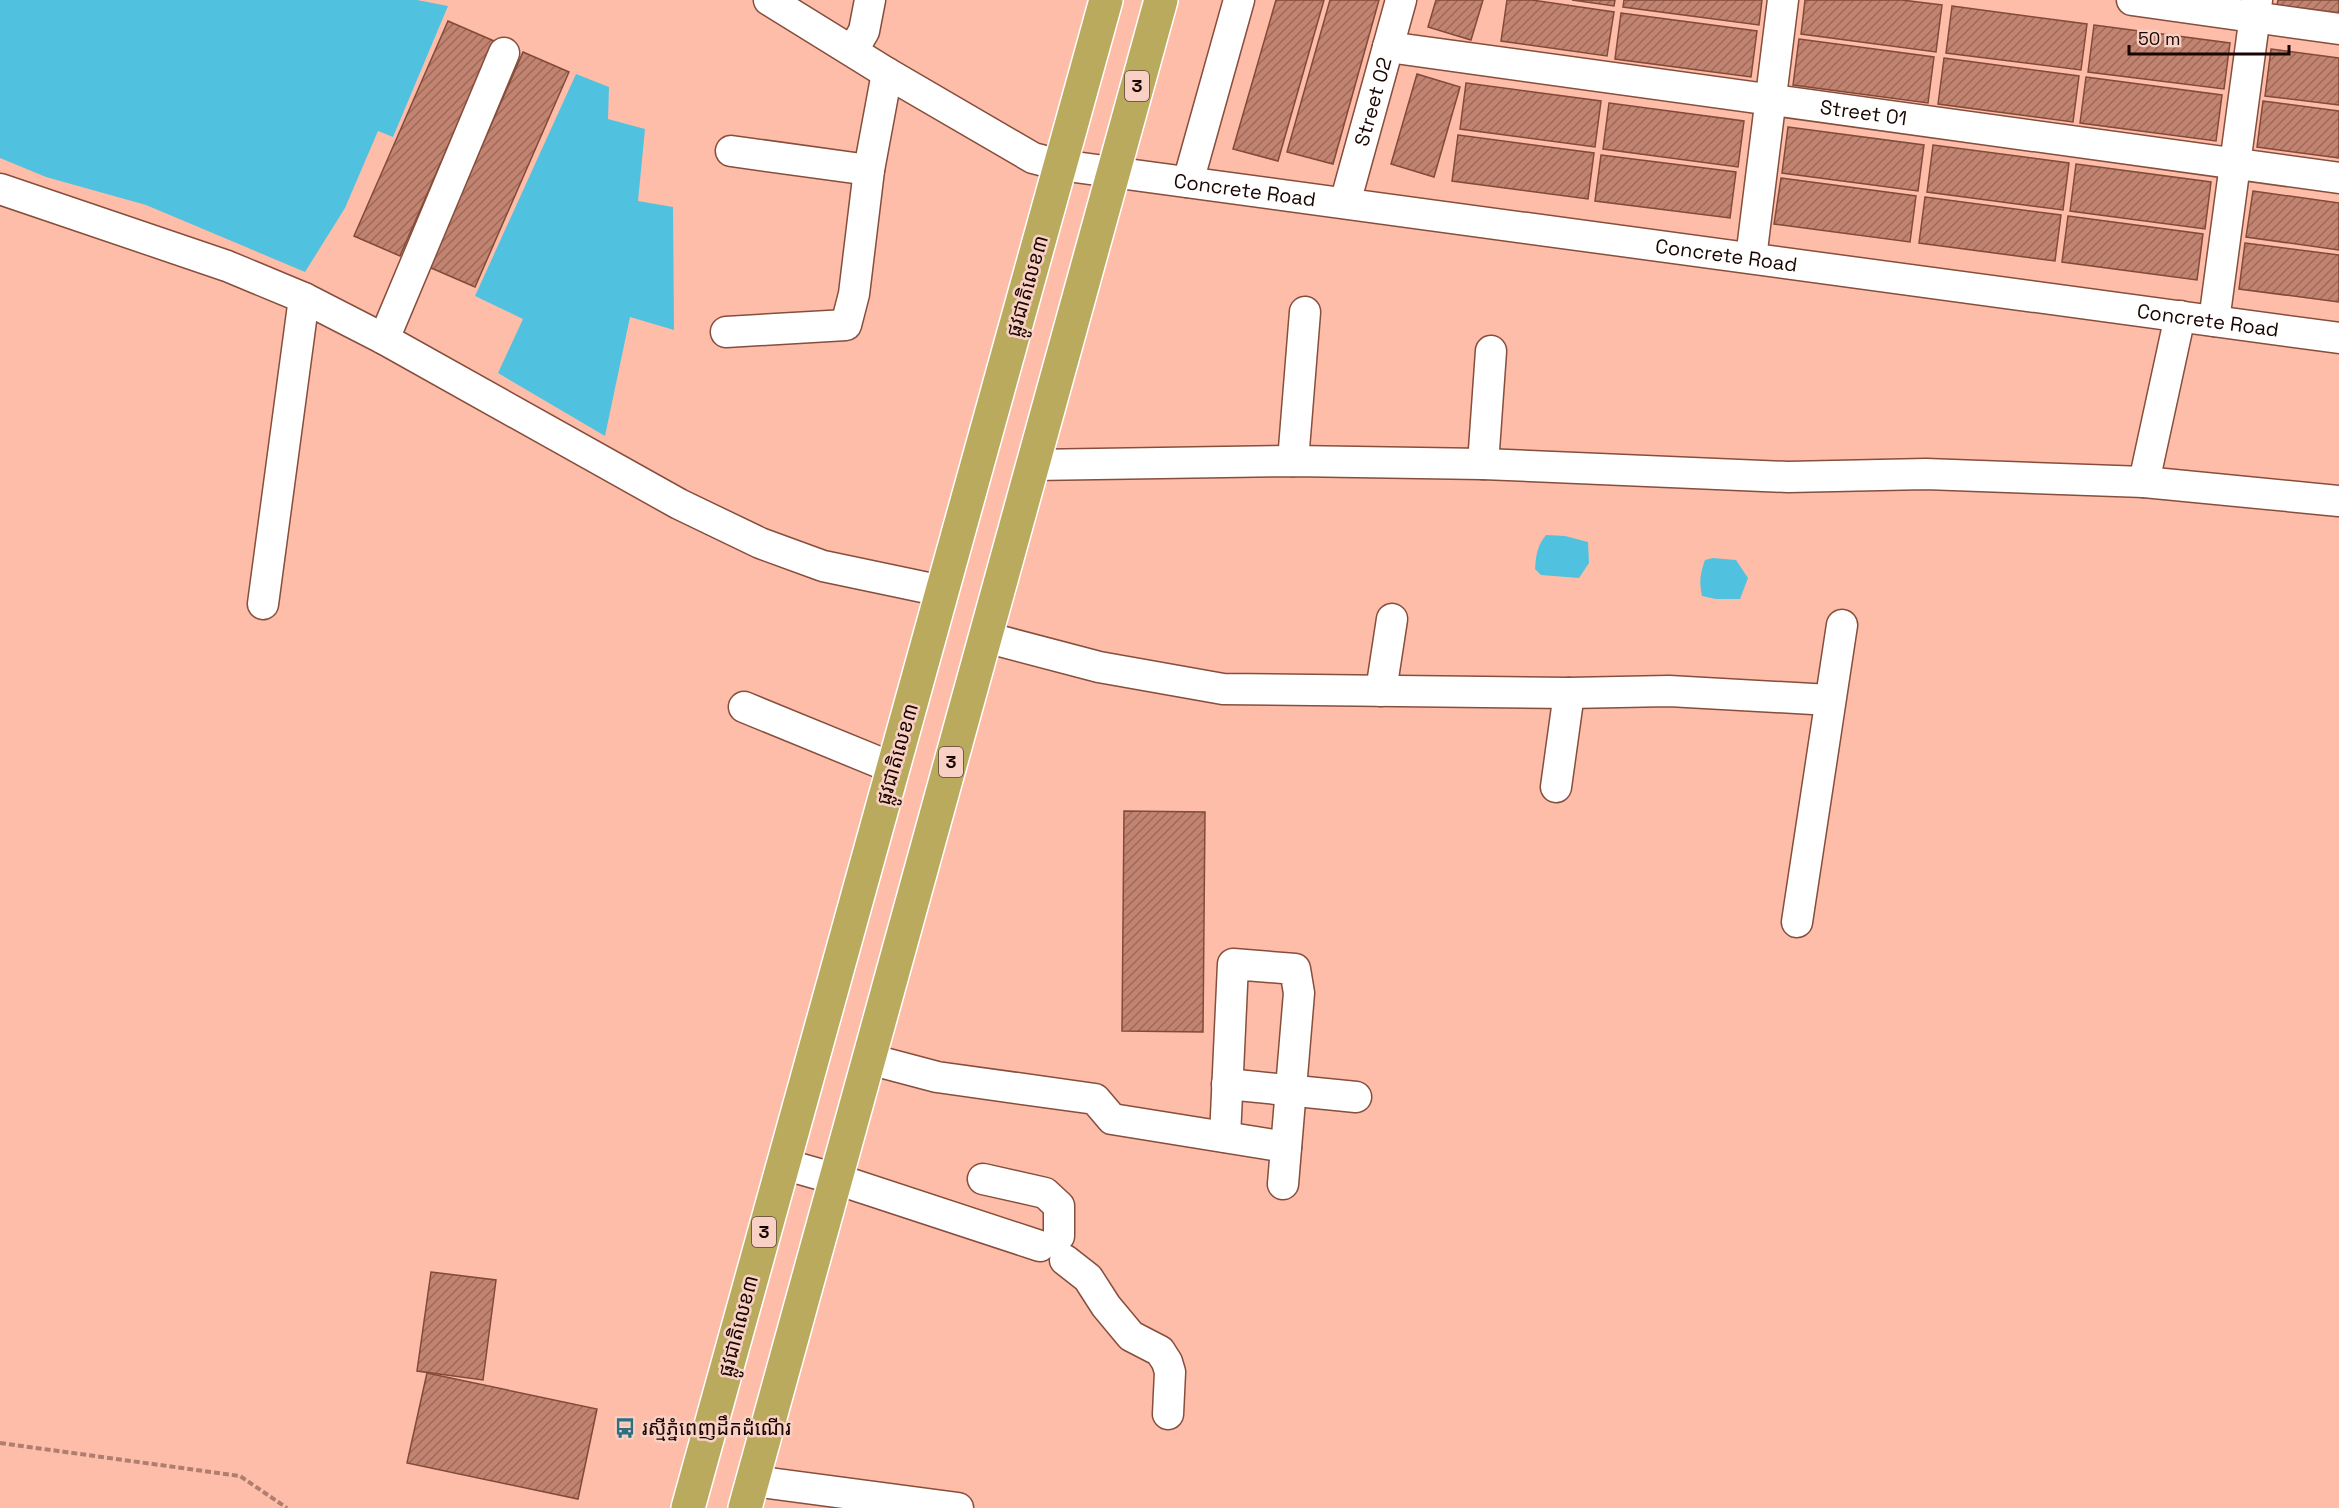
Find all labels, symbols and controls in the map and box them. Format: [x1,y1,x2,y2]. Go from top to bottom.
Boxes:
scale bar [2129,18,2290,56]
text: 50 m [2138,27,2180,50]
street label: Street 02 [1348,54,1398,149]
road number: 3 [1125,71,1149,101]
street label: Street 01 [1818,94,1909,131]
street label: Concrete Road [1172,168,1317,212]
street label: ផ្លូវជាតិលេខ៣ [1000,232,1060,342]
street label: Concrete Road [1654,233,1799,278]
street label: Concrete Road [2135,298,2281,343]
street label: ផ្លូវជាតិលេខ៣ [870,700,930,810]
road number: 3 [939,747,963,777]
road number: 3 [752,1217,776,1247]
street label: ផ្លូវជាតិលេខ៣ [712,1272,770,1381]
place label: រស្មីភ្នំពេញដឹកដំណើរ [642,1415,791,1441]
bus stop icon: រស្មីភ្នំពេញដឹកដំណើរ [613,1416,637,1440]

